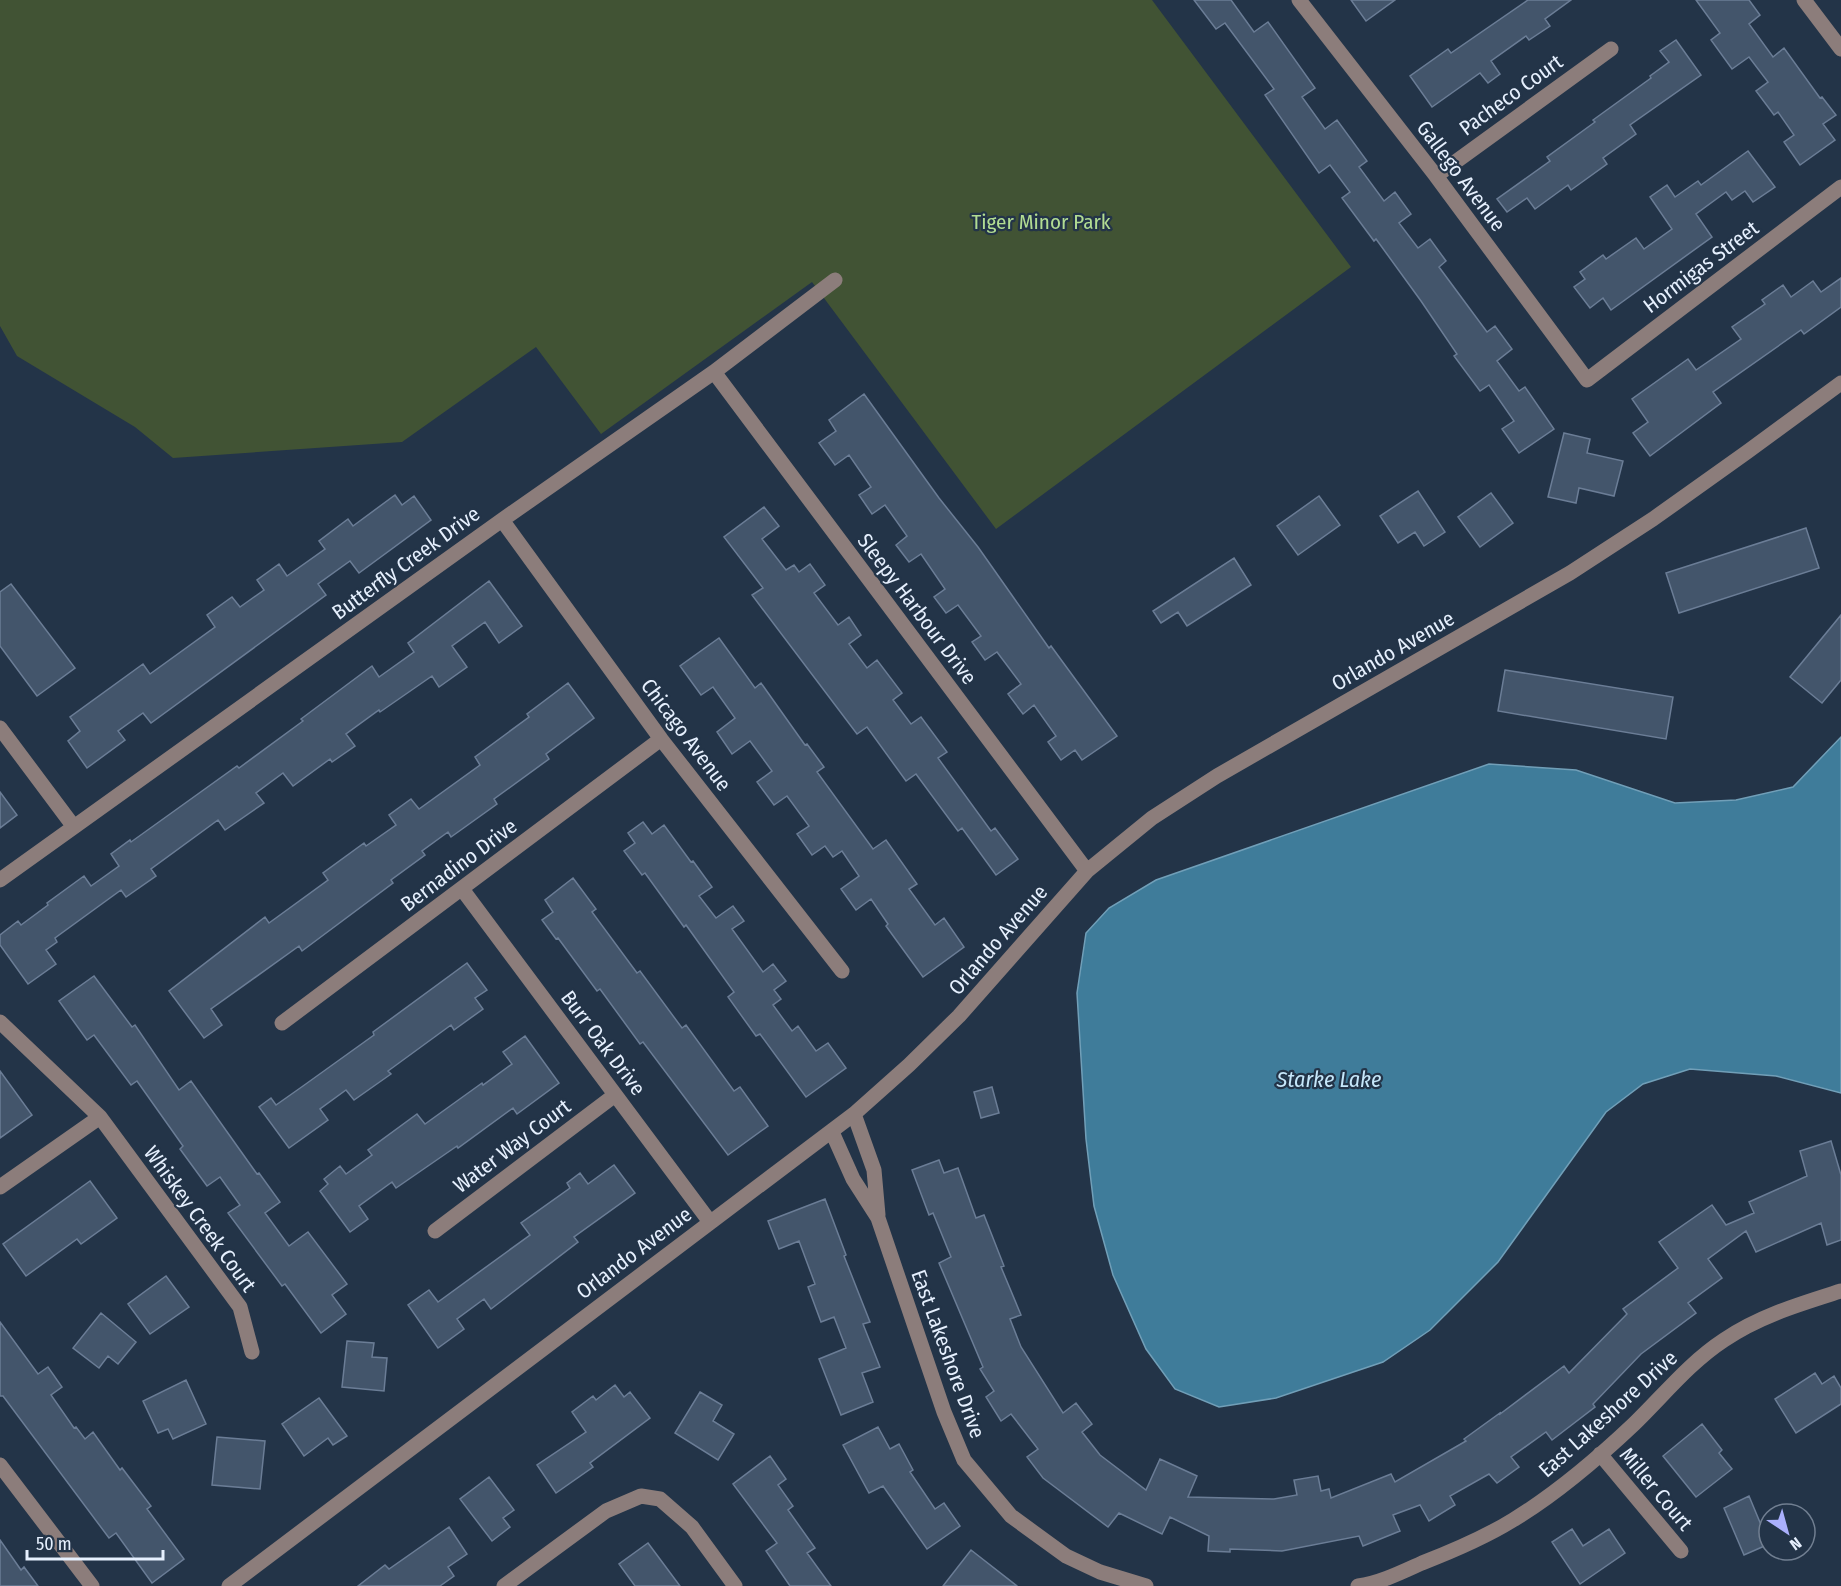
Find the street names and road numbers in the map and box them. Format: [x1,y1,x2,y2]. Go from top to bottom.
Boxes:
street label: Pacheco Court [1454,49,1568,141]
street label: Gallego Avenue [1411,115,1511,237]
street label: Hormigas Street [1638,215,1764,319]
street label: Butterfly Creek Drive [327,501,485,625]
street label: Sleepy Harbour Drive [852,528,982,690]
street label: Orlando Avenue [1327,605,1459,697]
street label: Chicago Avenue [635,674,737,796]
street label: Bernadino Drive [396,813,522,917]
street label: Orlando Avenue [943,880,1053,1000]
street label: Burr Oak Drive [555,985,651,1101]
street label: Water Way Court [448,1093,576,1199]
street label: Whiskey Creek Court [138,1141,262,1297]
street label: Orlando Avenue [571,1201,697,1305]
street label: East Lakeshore Drive [905,1266,991,1442]
street label: East Lakeshore Drive [1533,1345,1683,1483]
street label: Miller Court [1614,1442,1698,1536]

